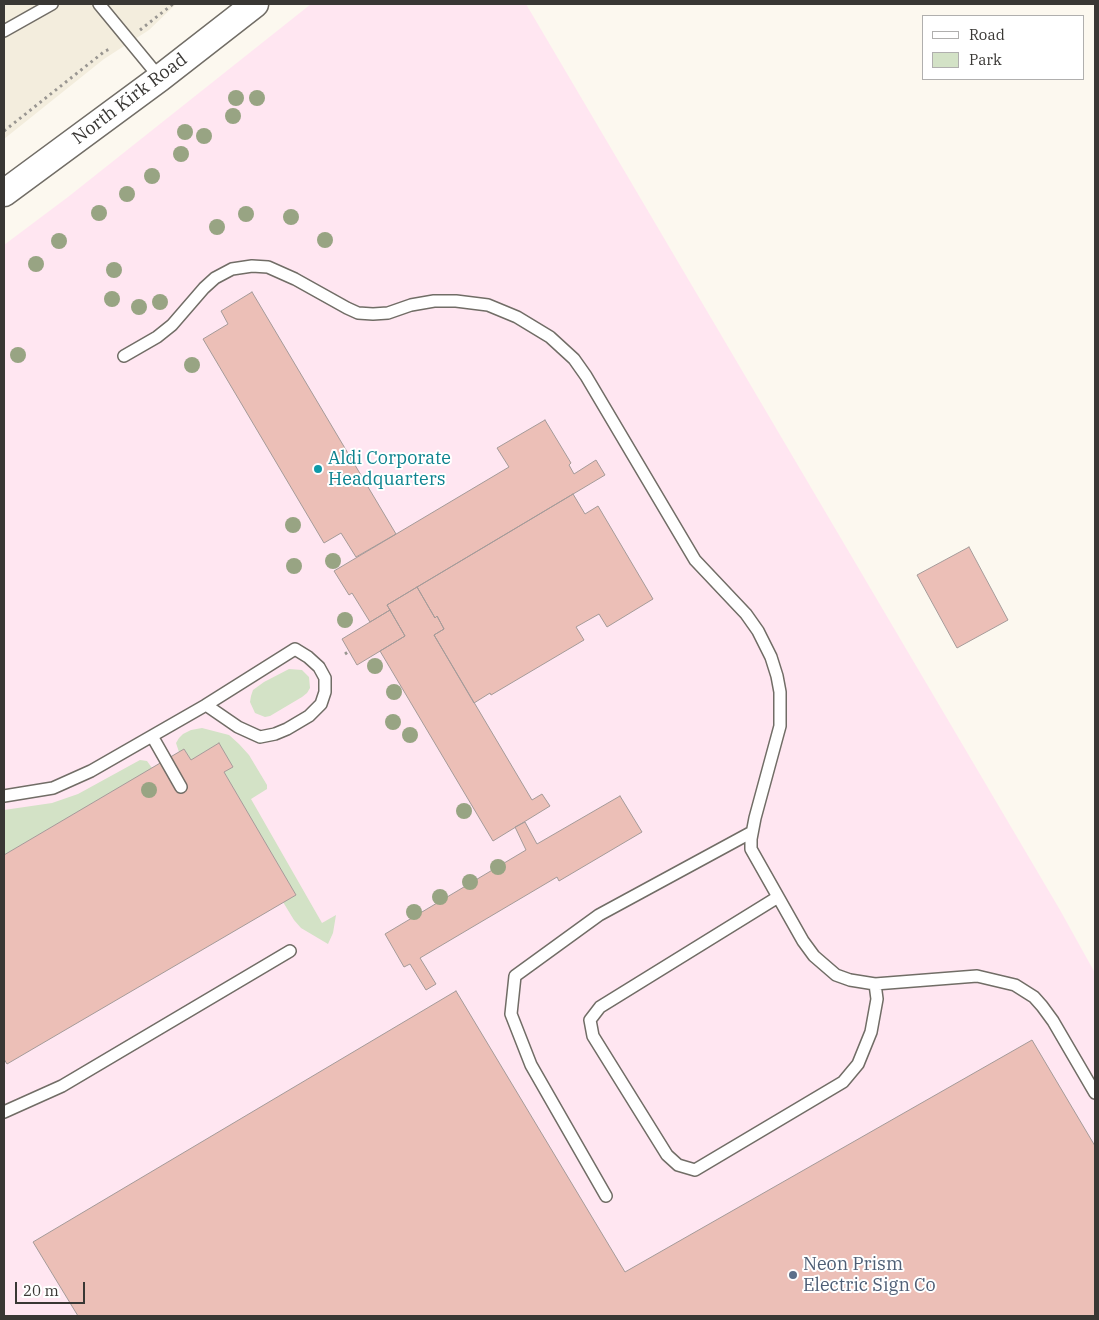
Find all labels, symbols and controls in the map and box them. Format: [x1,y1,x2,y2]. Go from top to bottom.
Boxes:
legend [922,15,1084,80]
text: Road [969,25,1005,44]
street label: North Kirk Road [68,49,192,149]
text: Park [969,50,1002,69]
place label: Aldi Corporate Headquarters [328,448,451,490]
marker: Aldi Corporate Headquarters [312,463,324,475]
place label: Neon Prism Electric Sign Co [803,1254,936,1296]
marker: Neon Prism Electric Sign Co [787,1269,799,1281]
scale bar [18,1272,88,1304]
text: 20 m [23,1281,59,1300]

